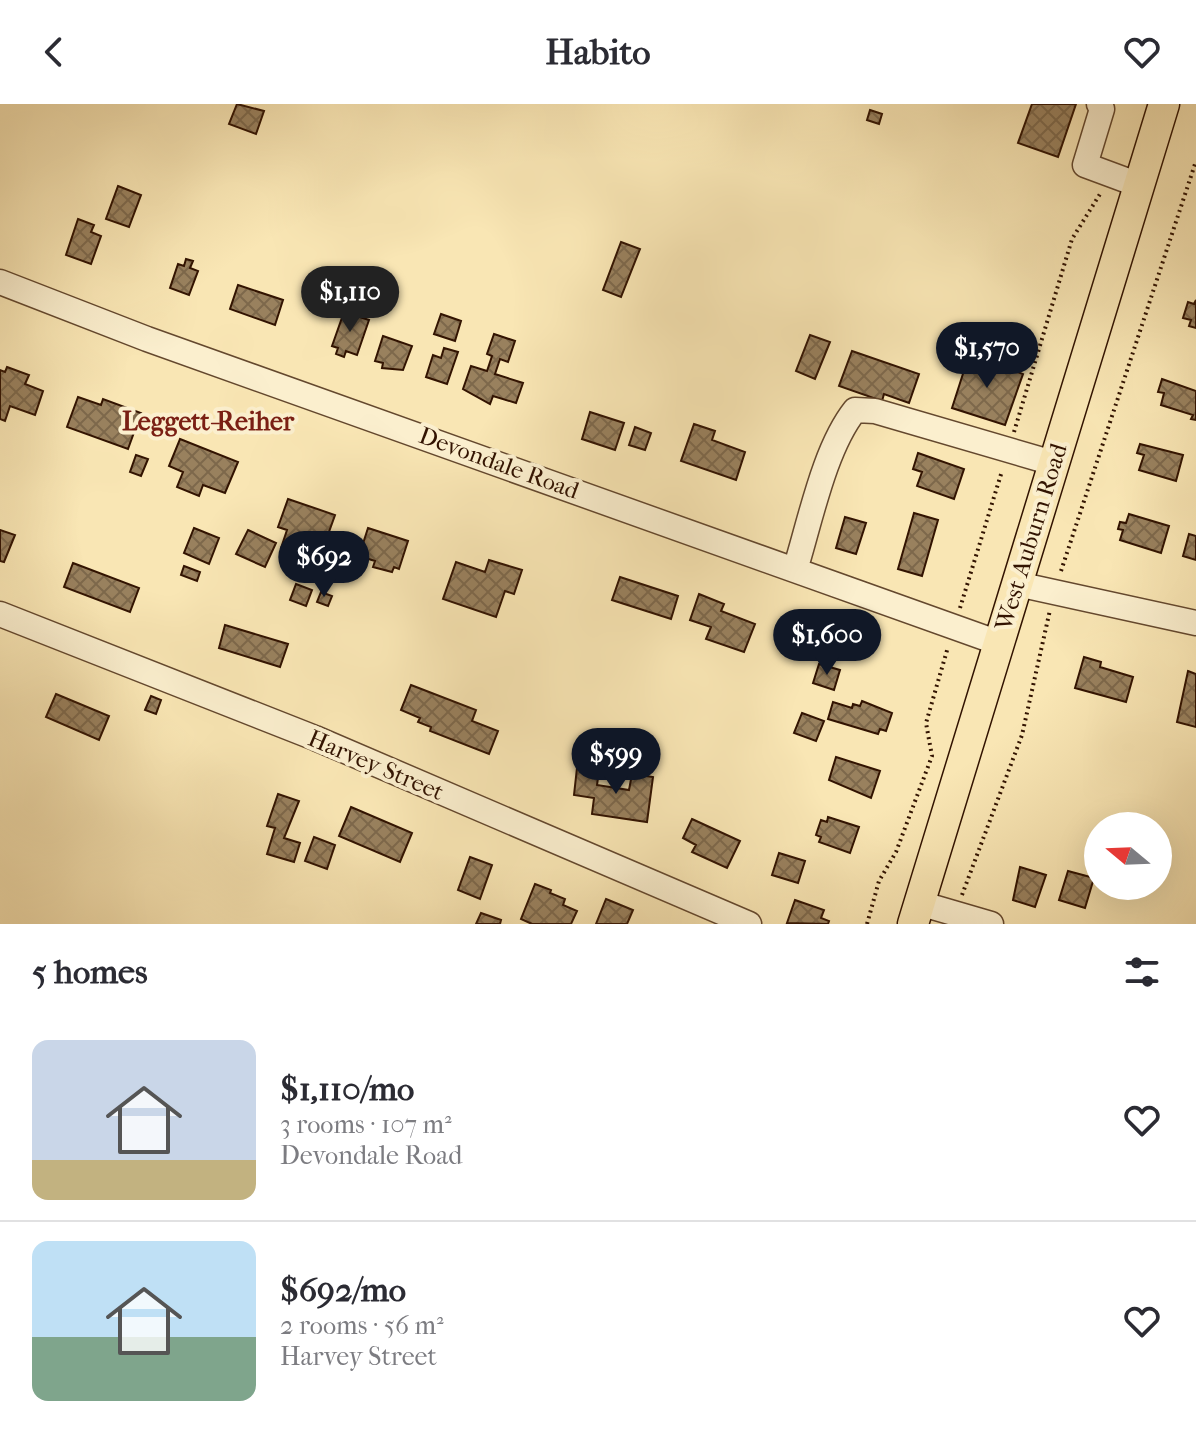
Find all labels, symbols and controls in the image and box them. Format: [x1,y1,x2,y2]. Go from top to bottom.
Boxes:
icon: back [32,30,76,74]
icon: heart [1120,30,1164,74]
text: Habito [545,31,651,73]
pin: $1,110 [285,266,415,334]
text: $1,110 [319,276,381,307]
pin: $1,570 [922,322,1052,390]
text: $1,570 [954,332,1020,363]
district label: Leggett-Reiher [122,406,295,437]
street label: Devondale Road [415,421,584,505]
street label: West Auburn Road [989,439,1073,635]
pin: $692 [277,531,371,599]
text: $692 [296,541,352,572]
pin: $1,600 [762,609,892,677]
text: $1,600 [791,619,863,650]
street label: Harvey Street [304,724,448,806]
pin: $599 [569,728,663,796]
text: $599 [590,738,642,769]
north arrow [1084,812,1172,900]
map controls [1084,812,1172,900]
icon: filters [1120,950,1164,994]
text: 5 homes [32,952,147,992]
text: $1,110/mo [280,1069,414,1109]
icon: home [96,1072,192,1168]
icon: heart [1120,1098,1164,1142]
text: 3 rooms · 107 m² [280,1109,452,1140]
text: Devondale Road [280,1140,462,1171]
text: $692/mo [280,1270,406,1310]
icon: home [96,1273,192,1369]
icon: heart [1120,1299,1164,1343]
text: 2 rooms · 56 m² [280,1310,444,1341]
text: Harvey Street [280,1341,437,1372]

